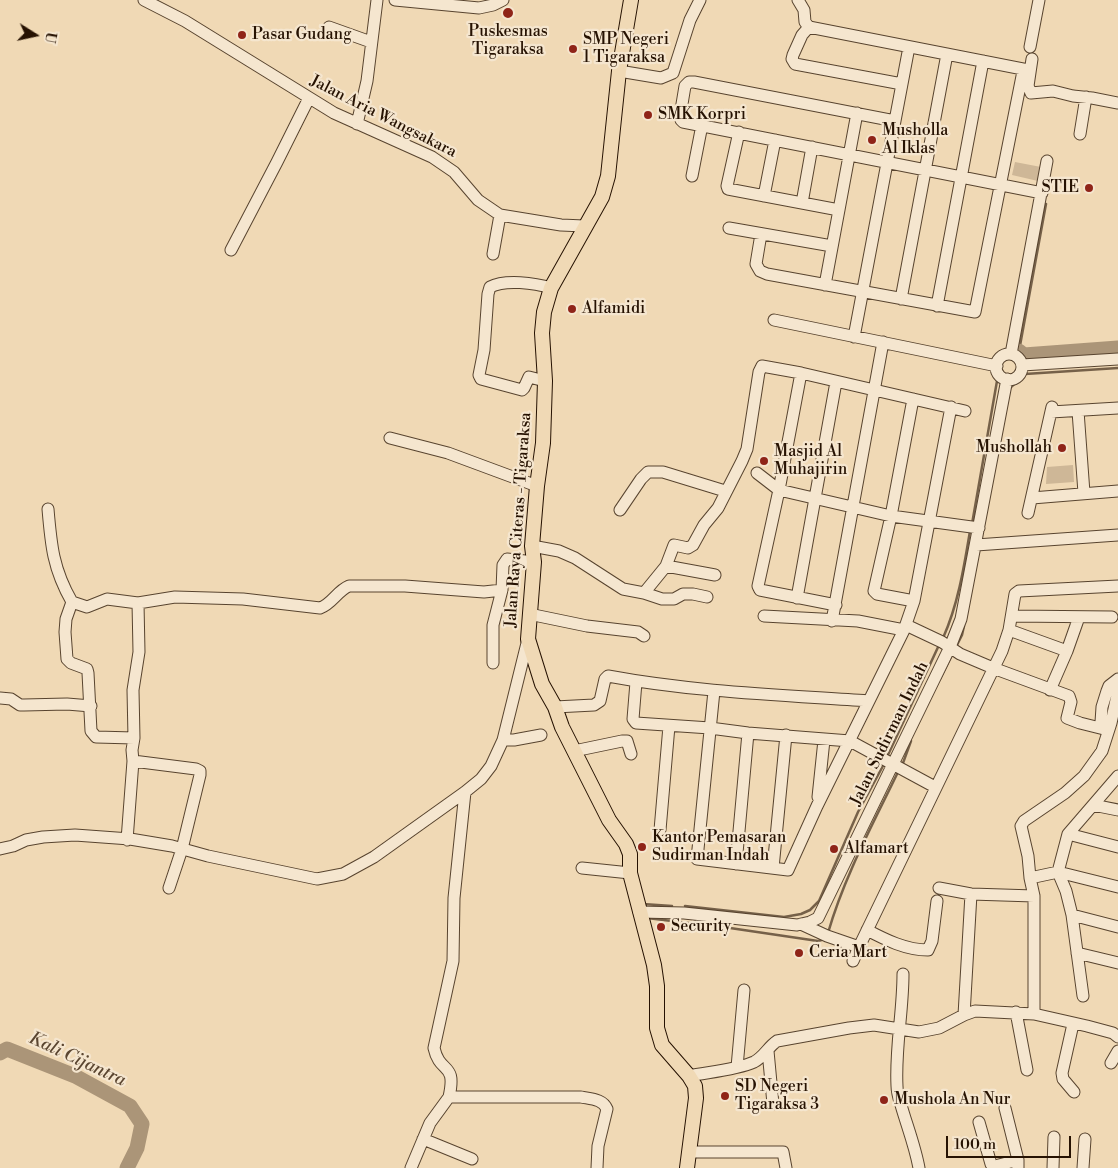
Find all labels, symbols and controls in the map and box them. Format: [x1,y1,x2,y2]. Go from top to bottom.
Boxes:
marker: Puskesmas Tigaraksa [501,6,515,20]
north arrow [10,10,60,60]
place label: Puskesmas Tigaraksa [468,22,548,60]
place label: Pasar Gudang [252,25,351,45]
marker: Pasar Gudang [236,29,248,41]
place label: SMP Negeri 1 Tigaraksa [583,30,669,68]
text: U [40,31,60,45]
marker: SMP Negeri 1 Tigaraksa [567,43,579,55]
street label: Jalan Aria Wangsakara [307,72,459,162]
place label: SMK Korpri [658,105,746,125]
marker: SMK Korpri [642,109,654,121]
place label: Musholla Al Iklas [882,121,948,159]
marker: Musholla Al Iklas [866,134,878,146]
place label: STIE [1042,178,1079,198]
marker: STIE [1083,182,1095,194]
place label: Alfamidi [582,299,645,319]
marker: Alfamidi [566,303,578,315]
street label: Jalan Raya Citeras - Tigaraksa [502,412,536,628]
place label: Mushollah [976,438,1052,458]
place label: Masjid Al Muhajirin [774,442,847,480]
marker: Mushollah [1056,442,1068,454]
marker: Masjid Al Muhajirin [758,455,770,467]
street label: Jalan Sudirman Indah [847,659,933,809]
place label: Kantor Pemasaran Sudirman Indah [652,828,786,866]
place label: Alfamart [844,839,909,859]
marker: Kantor Pemasaran Sudirman Indah [636,841,648,853]
marker: Alfamart [828,843,840,855]
place label: Security [671,917,731,937]
marker: Security [655,921,667,933]
place label: Ceria Mart [809,943,887,963]
marker: Ceria Mart [793,947,805,959]
water label: Kali Cijantra [25,1028,129,1092]
place label: SD Negeri Tigaraksa 3 [735,1077,819,1115]
marker: SD Negeri Tigaraksa 3 [719,1090,731,1102]
place label: Mushola An Nur [894,1090,1010,1110]
marker: Mushola An Nur [878,1094,890,1106]
scale bar [948,1126,1073,1158]
text: 100 m [954,1135,996,1154]

